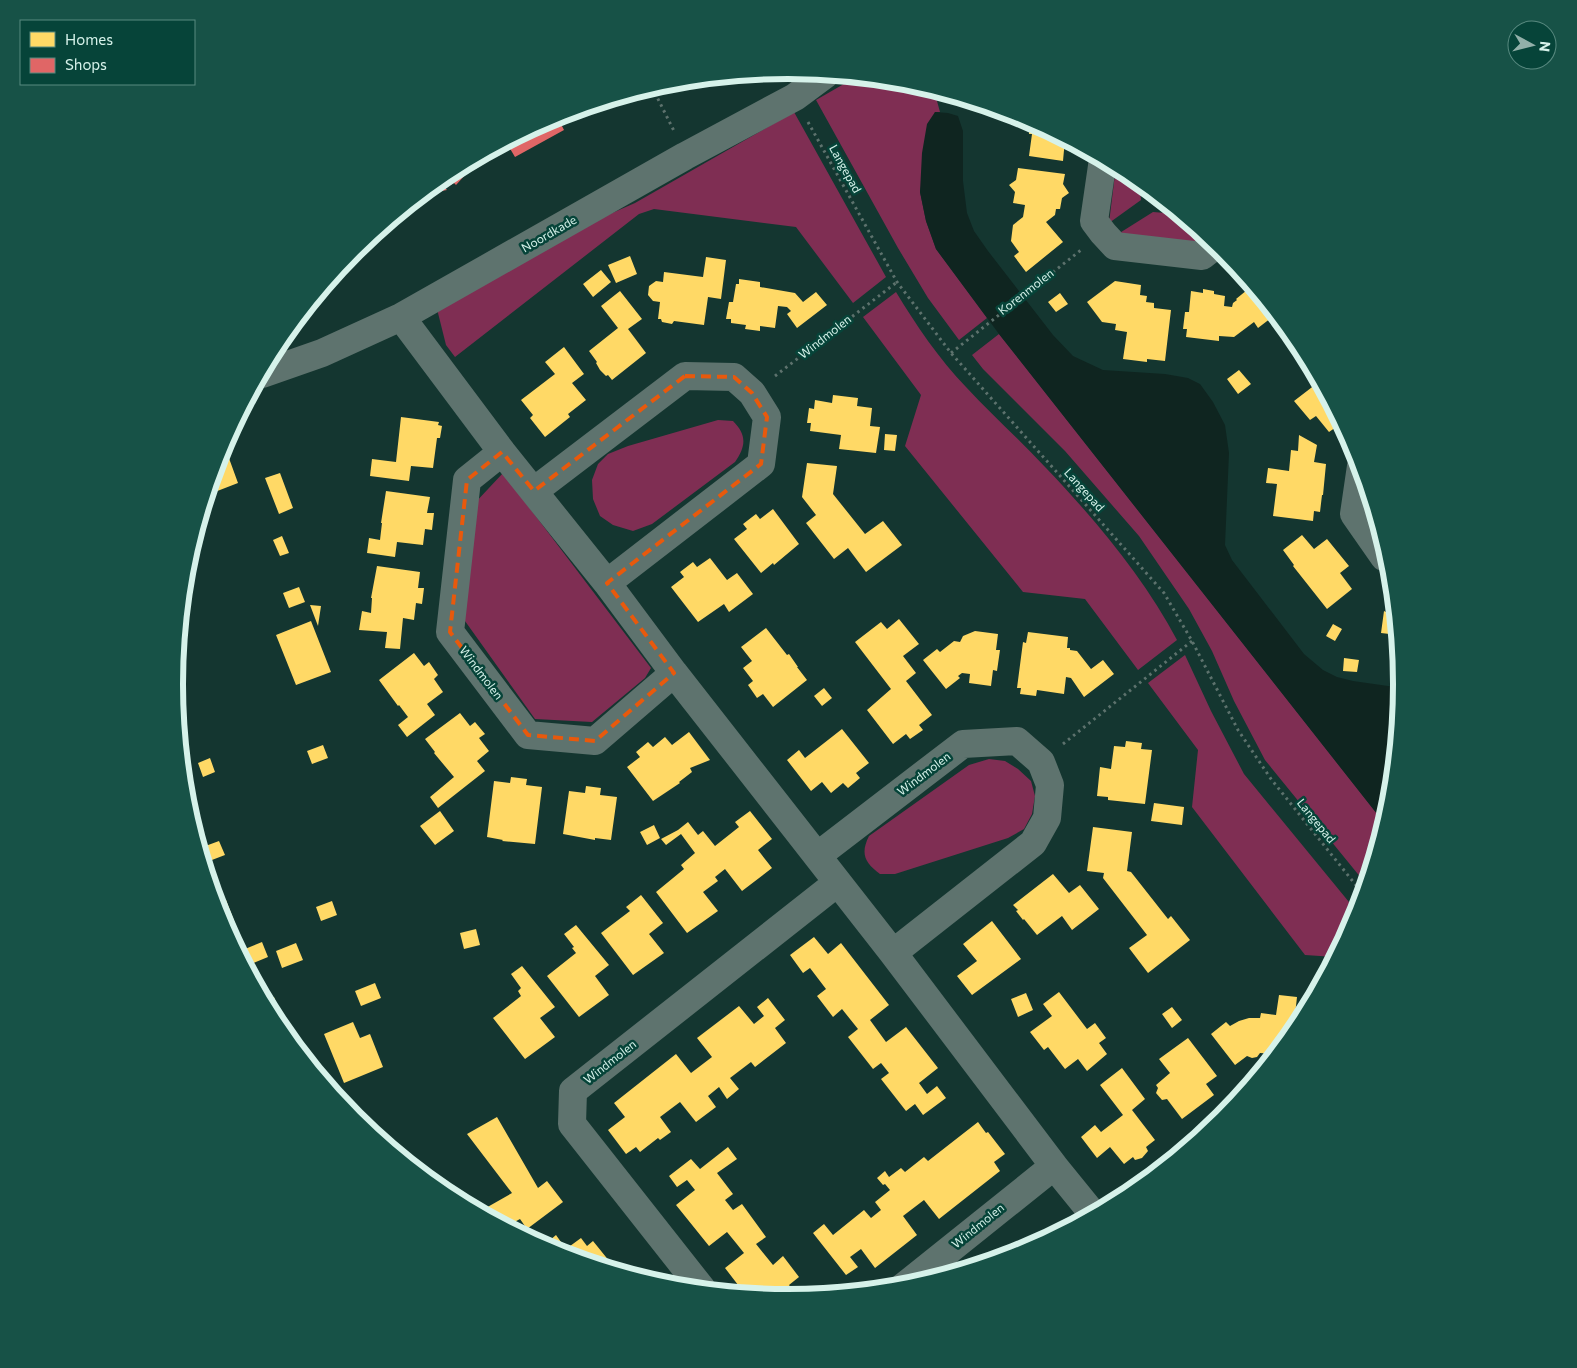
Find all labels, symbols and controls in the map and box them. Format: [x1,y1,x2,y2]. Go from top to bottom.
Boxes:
legend [20,20,195,85]
north arrow [1507,20,1557,70]
text: Homes [65,30,113,48]
text: N [1536,40,1554,53]
text: Shops [65,55,107,73]
street label: Langepad [827,142,865,195]
street label: Noordkade [519,212,578,254]
street label: Korenmolen [995,265,1056,317]
street label: Windmolen [795,311,854,361]
street label: Langepad [1062,465,1108,514]
street label: Windmolen [457,643,506,702]
street label: Windmolen [894,749,953,798]
street label: Langepad [1295,795,1339,845]
street label: Windmolen [580,1036,639,1086]
street label: Windmolen [948,1200,1006,1250]

